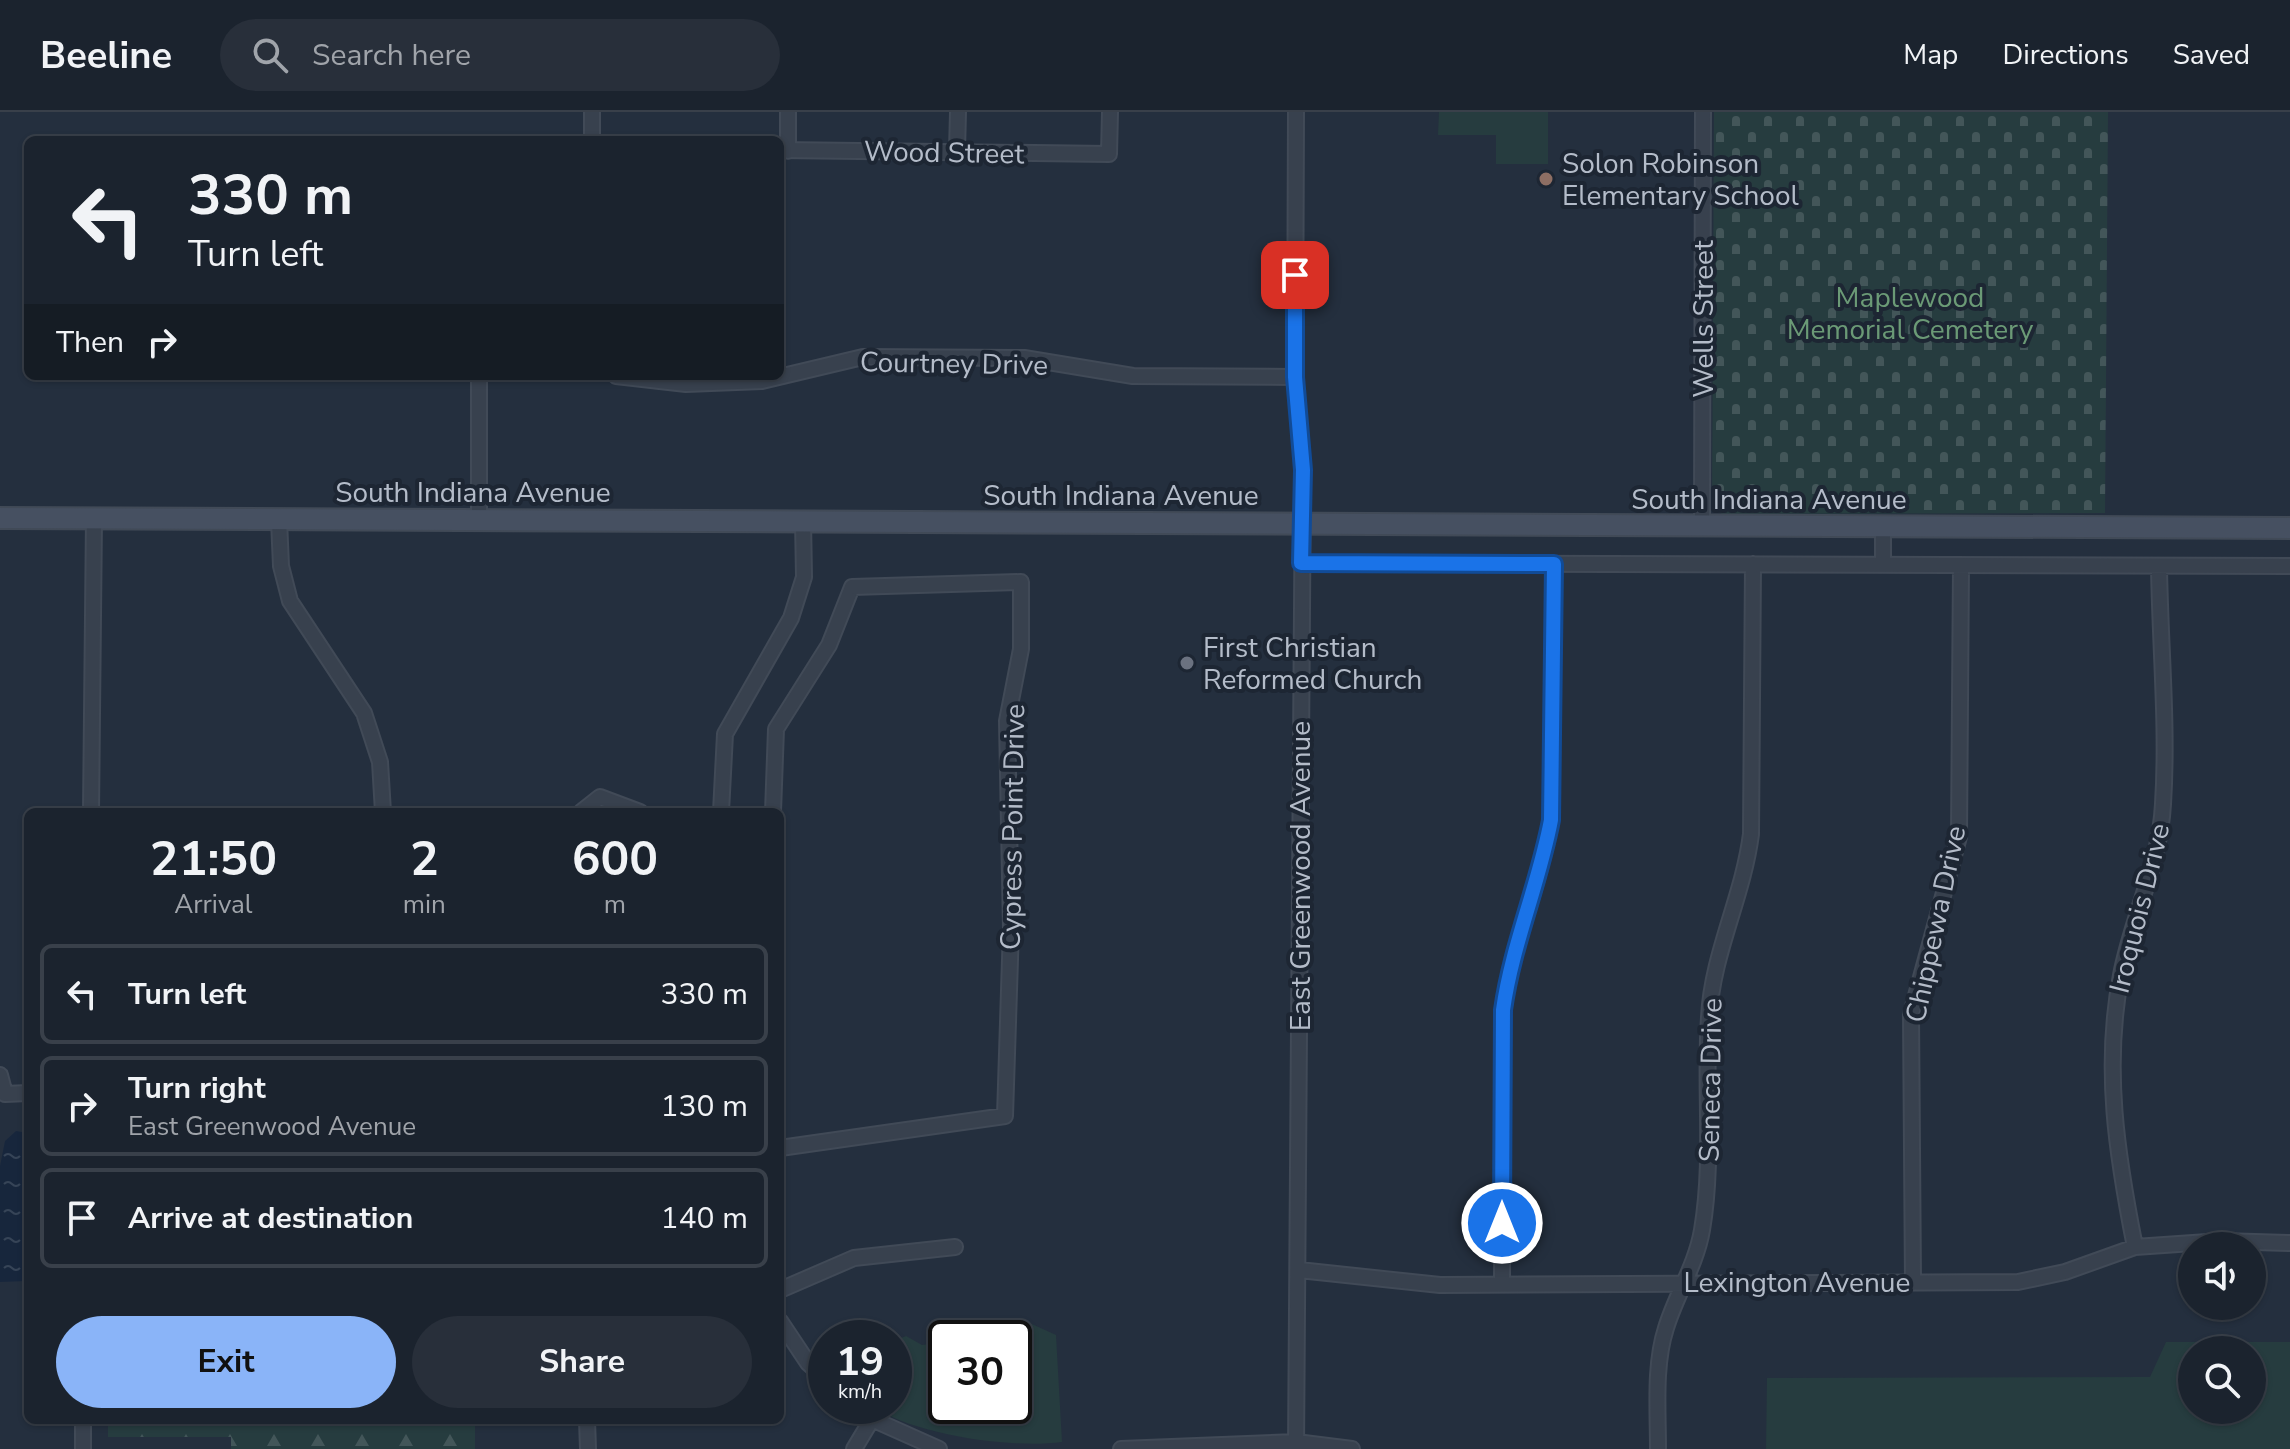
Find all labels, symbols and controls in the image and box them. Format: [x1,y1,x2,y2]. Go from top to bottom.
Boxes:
search box [220,19,780,91]
text: Beeline [40,30,172,81]
icon: search [248,33,292,77]
text: Search here [312,35,471,76]
text: Map [1903,36,1958,74]
text: Directions [2002,36,2129,74]
text: Saved [2173,36,2250,74]
street label: Wood Street [864,133,1025,173]
place label: Solon Robinson Elementary School [1562,145,1799,215]
text: 330 m [188,157,353,234]
icon: left [56,168,160,272]
marker: Solon Robinson Elementary School [1537,170,1555,188]
text: Turn left [188,230,323,279]
street label: Wells Street [1685,240,1723,398]
pin [1261,241,1329,309]
icon: arrive [1273,253,1317,297]
park label: Maplewood Memorial Cemetery [1787,279,2034,349]
icon: right [140,320,184,364]
text: Then [56,322,124,363]
street label: Courtney Drive [860,343,1048,385]
street label: South Indiana Avenue [335,474,611,512]
street label: South Indiana Avenue [983,477,1259,515]
street label: South Indiana Avenue [1631,481,1907,519]
place label: First Christian Reformed Church [1203,629,1422,699]
marker: First Christian Reformed Church [1178,654,1196,672]
street label: Cypress Point Drive [992,704,1034,950]
street label: East Greenwood Avenue [1282,721,1320,1031]
street label: Iroquois Drive [2101,819,2179,997]
street label: Chippewa Drive [1897,822,1975,1026]
text: 21:50 [150,826,277,892]
text: 2 [410,826,439,892]
text: 600 [572,826,658,892]
text: Arrival [174,887,253,922]
text: min [403,887,446,922]
text: m [604,887,626,922]
icon: left [60,972,104,1016]
text: Turn left [128,974,246,1015]
text: 330 m [661,974,748,1015]
street label: Seneca Drive [1691,998,1731,1162]
text: Turn right [128,1068,266,1109]
icon: right [60,1084,104,1128]
text: 130 m [661,1086,748,1127]
text: East Greenwood Avenue [128,1109,416,1144]
position arrow [1460,1181,1544,1265]
icon: arrive [60,1196,104,1240]
text: Arrive at destination [128,1198,413,1239]
text: 140 m [661,1198,748,1239]
map controls [2178,1232,2266,1424]
button: sound [2178,1232,2266,1320]
street label: Lexington Avenue [1684,1264,1910,1302]
button: Exit [56,1316,396,1408]
button: Share [412,1316,752,1408]
speed limit sign: 30 [928,1320,1032,1424]
text: 19 [836,1335,884,1389]
button: search [2178,1336,2266,1424]
text: km/h [838,1378,882,1405]

